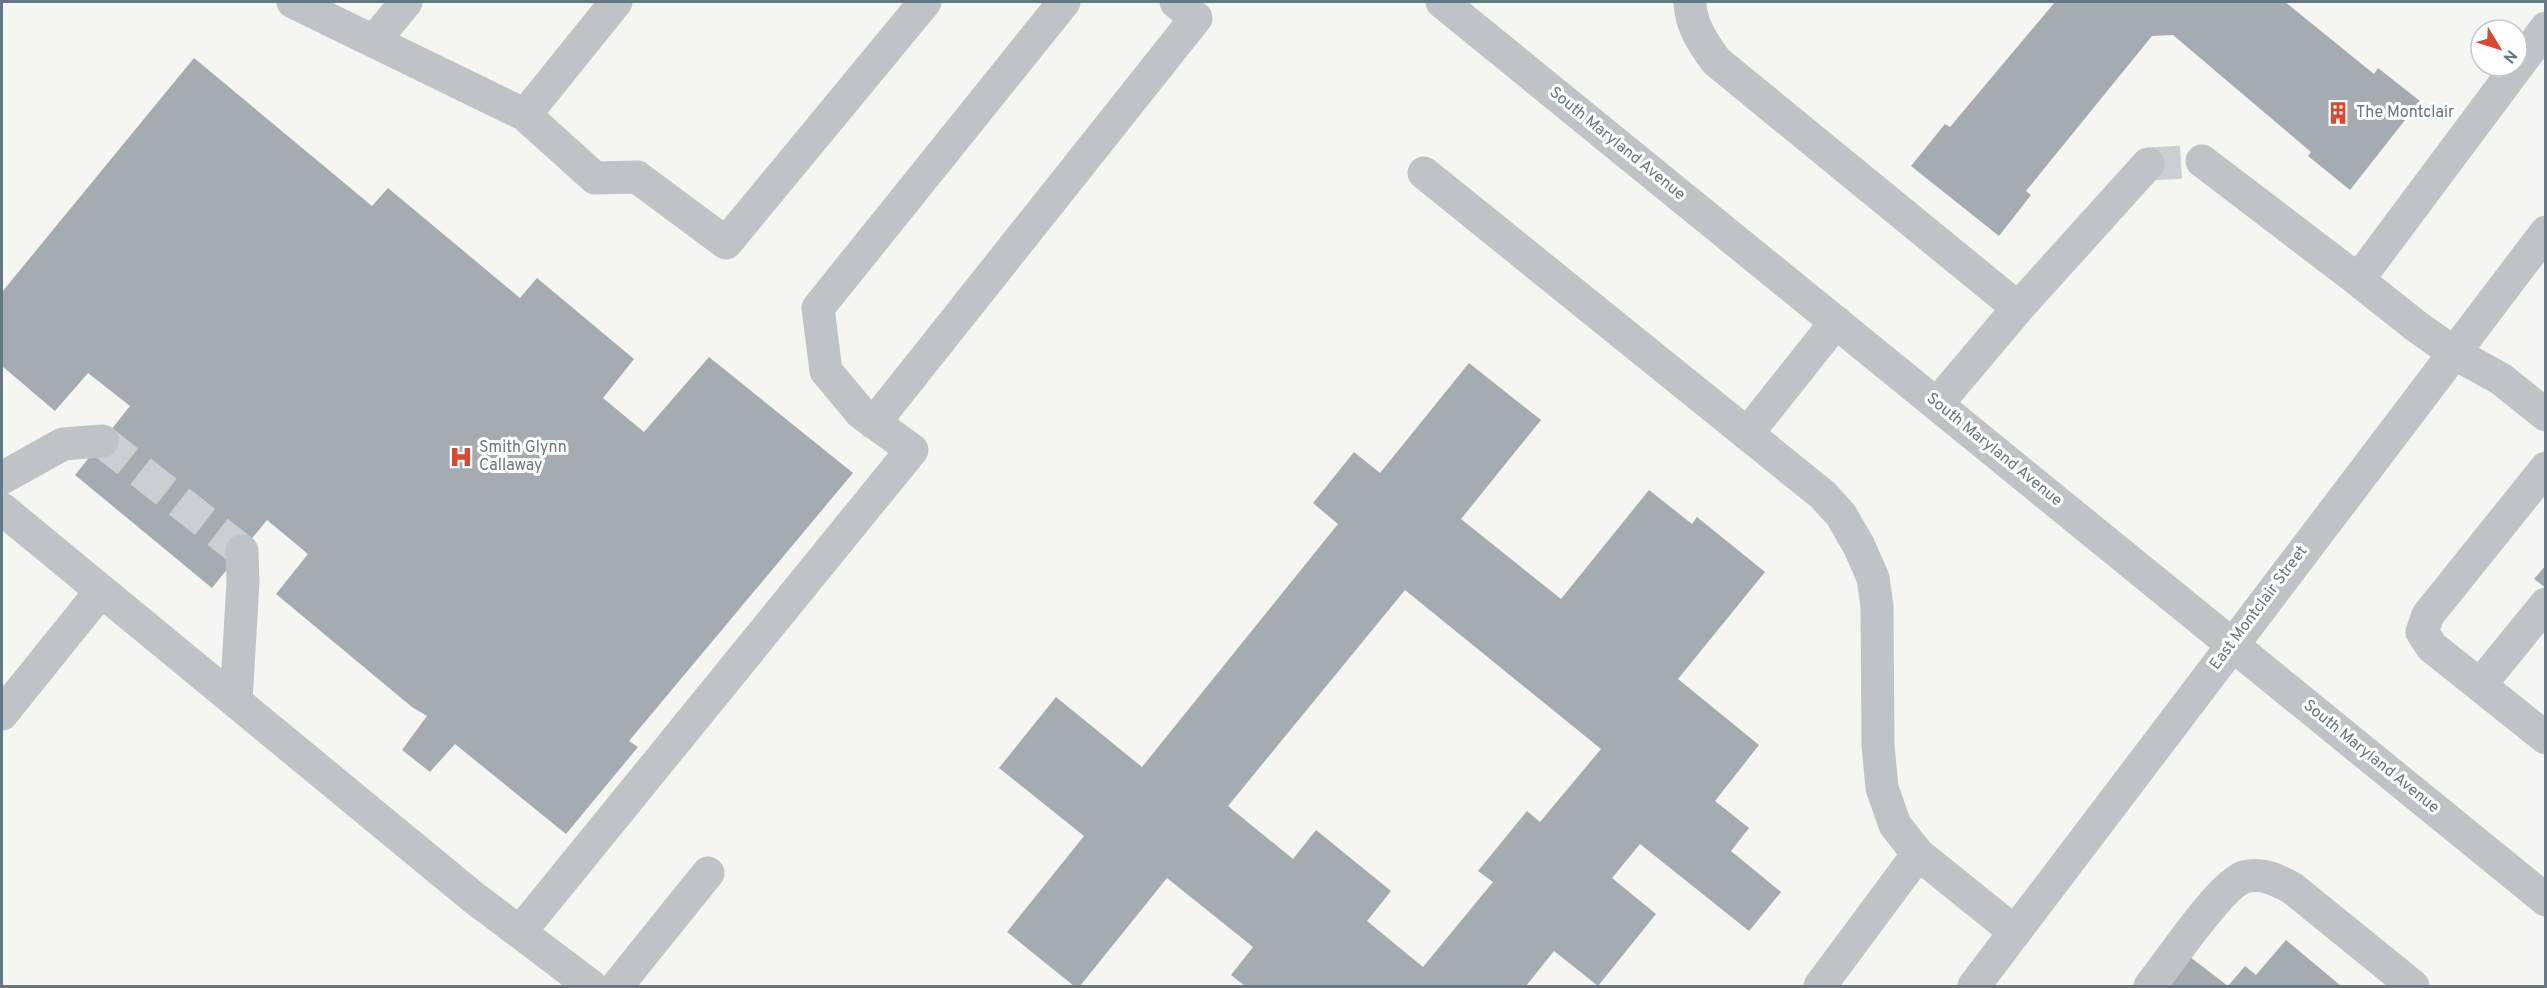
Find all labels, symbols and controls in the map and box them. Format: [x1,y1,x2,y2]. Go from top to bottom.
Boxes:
north arrow [2469,18,2529,78]
text: N [2498,45,2521,67]
street label: South Maryland Avenue [1545,83,1689,205]
building icon: The Montclair [2325,100,2351,126]
place label: The Montclair [2356,103,2454,123]
street label: South Maryland Avenue [1922,389,2066,511]
place label: Smith Glynn Callaway [479,438,567,476]
hospital icon: Smith Glynn Callaway [448,444,474,470]
street label: East Montclair Street [2206,542,2312,674]
street label: South Maryland Avenue [2299,696,2443,818]

